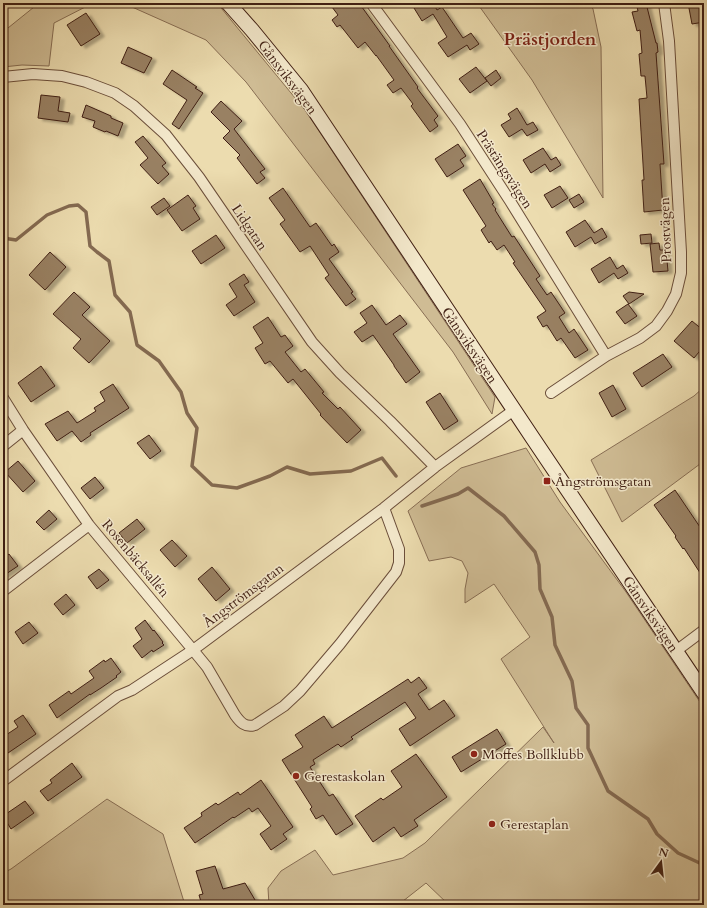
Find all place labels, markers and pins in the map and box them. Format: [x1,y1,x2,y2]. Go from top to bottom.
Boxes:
place label: Ångströmsgatan [555,472,651,491]
marker: Ångströmsgatan [542,476,552,486]
place label: Moffes Bollklubb [482,745,584,764]
marker: Moffes Bollklubb [469,749,479,759]
place label: Gerestaskolan [304,767,385,786]
marker: Gerestaskolan [291,771,301,781]
place label: Gerestaplan [500,815,569,834]
marker: Gerestaplan [487,819,497,829]

